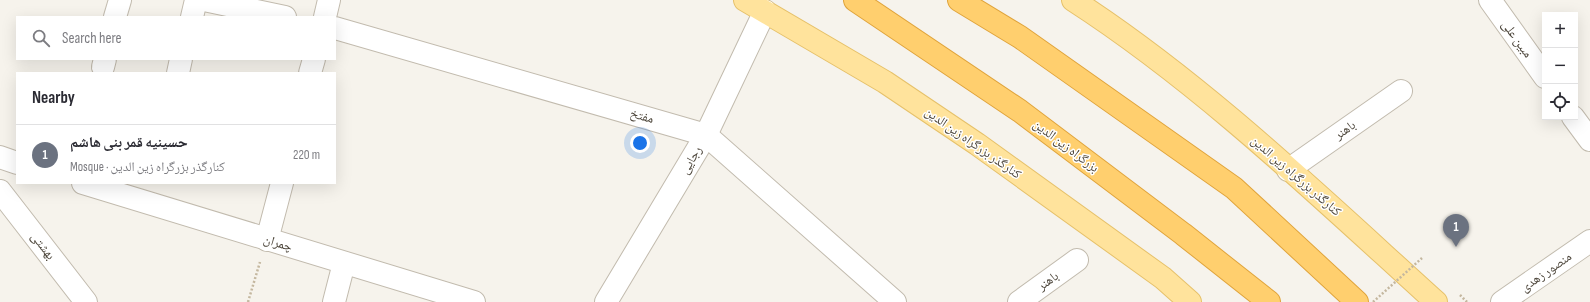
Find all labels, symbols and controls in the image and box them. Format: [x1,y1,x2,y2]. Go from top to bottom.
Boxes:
map controls [1542,12,1578,120]
button: + [1542,12,1578,48]
search box [16,16,336,60]
street label: مبین علی [1498,17,1536,61]
icon: search [30,27,52,49]
text: Search here [62,29,122,48]
button: − [1542,48,1578,84]
button: locate [1542,84,1578,120]
text: Nearby [32,88,75,108]
street label: کنارگذر بزرگراه زین الدین [922,104,1025,183]
street label: مفتخ [628,105,656,128]
street label: بزرگراه زین الدین [1030,116,1102,176]
street label: باهنر [1330,117,1359,144]
street label: کنارگذر بزرگراه زین الدین [1248,132,1345,220]
text: حسینیه قمر بنی هاشم [70,133,188,152]
your location [630,133,650,153]
street label: رجایی [676,143,706,177]
text: 1 [42,147,48,163]
text: 220 m [293,147,320,163]
text: Mosque · کنارگذر بزرگراه زین الدین [70,159,225,175]
pin: 1 [1443,214,1469,247]
street label: بهشتی [27,229,59,263]
street label: چمران [262,231,294,255]
street label: منصور زهدی [1517,249,1575,295]
street label: باهنر [1033,268,1062,295]

